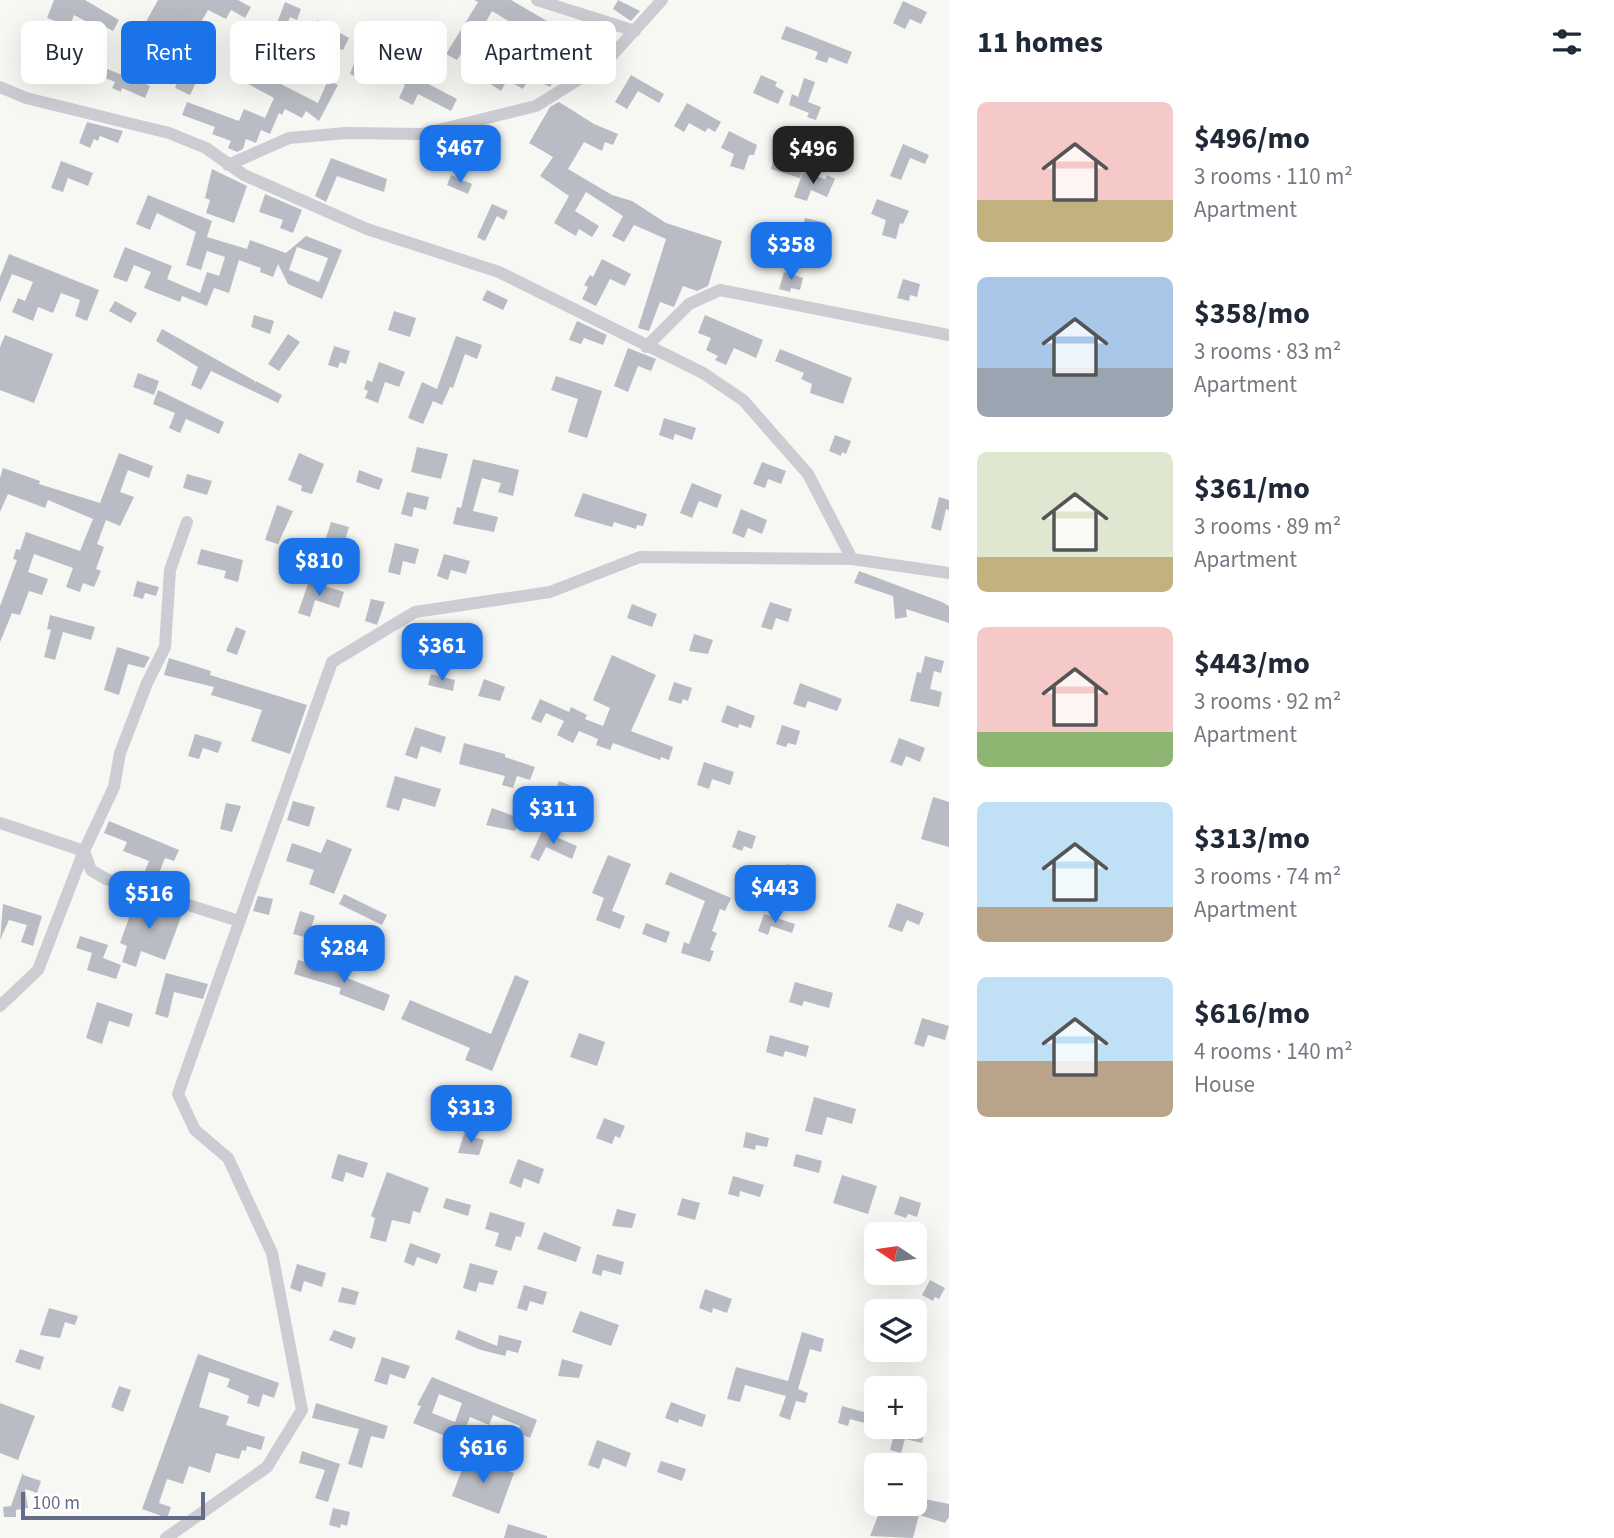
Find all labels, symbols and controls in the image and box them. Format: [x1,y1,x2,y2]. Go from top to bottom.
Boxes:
chip: Buy [21,21,107,84]
chip: Rent [121,21,216,84]
chip: Filters [230,21,340,84]
chip: New [354,21,447,84]
chip: Apartment [461,21,616,84]
text: 11 homes [977,21,1103,64]
icon: filters [1548,23,1586,61]
text: $496/mo [1194,117,1310,160]
pin: $467 [419,125,501,185]
pin: $496 [772,127,854,186]
icon: home [1033,130,1117,214]
text: $467 [436,131,484,164]
text: $496 [789,132,837,165]
text: 3 rooms · 110 m² [1194,160,1353,193]
text: Apartment [1194,193,1297,226]
pin: $358 [750,222,832,282]
text: $358 [767,228,815,261]
text: $358/mo [1194,292,1310,335]
icon: home [1033,305,1117,389]
text: 3 rooms · 83 m² [1194,335,1341,368]
text: Apartment [1194,368,1297,401]
text: $361/mo [1194,467,1310,510]
icon: home [1033,480,1117,564]
text: 3 rooms · 89 m² [1194,510,1341,543]
pin: $810 [278,538,360,598]
text: Apartment [1194,543,1297,576]
text: $810 [295,544,343,577]
pin: $361 [401,624,483,683]
text: $361 [418,629,466,662]
text: $443/mo [1194,642,1310,685]
icon: home [1033,655,1117,739]
text: 3 rooms · 92 m² [1194,685,1341,718]
text: Apartment [1194,718,1297,751]
pin: $311 [512,786,594,846]
text: $311 [529,792,577,825]
text: $313/mo [1194,817,1310,860]
icon: home [1033,830,1117,914]
text: 3 rooms · 74 m² [1194,860,1341,893]
pin: $443 [734,866,816,925]
text: $443 [751,871,799,904]
pin: $516 [108,872,190,931]
text: $516 [125,877,173,910]
text: Apartment [1194,893,1297,926]
pin: $284 [303,926,385,985]
text: $284 [320,931,368,964]
text: $616/mo [1194,992,1310,1035]
icon: home [1033,1005,1117,1089]
text: 4 rooms · 140 m² [1194,1035,1353,1068]
text: House [1194,1068,1255,1101]
pin: $313 [430,1086,512,1145]
text: $313 [447,1091,495,1124]
north arrow [864,1222,928,1284]
map controls [864,1222,927,1516]
button: layers [864,1299,927,1362]
button: + [864,1376,927,1439]
pin: $616 [442,1426,524,1485]
text: $616 [459,1431,507,1464]
button: − [864,1453,927,1516]
scale bar [21,1489,205,1521]
text: 100 m [32,1490,80,1517]

